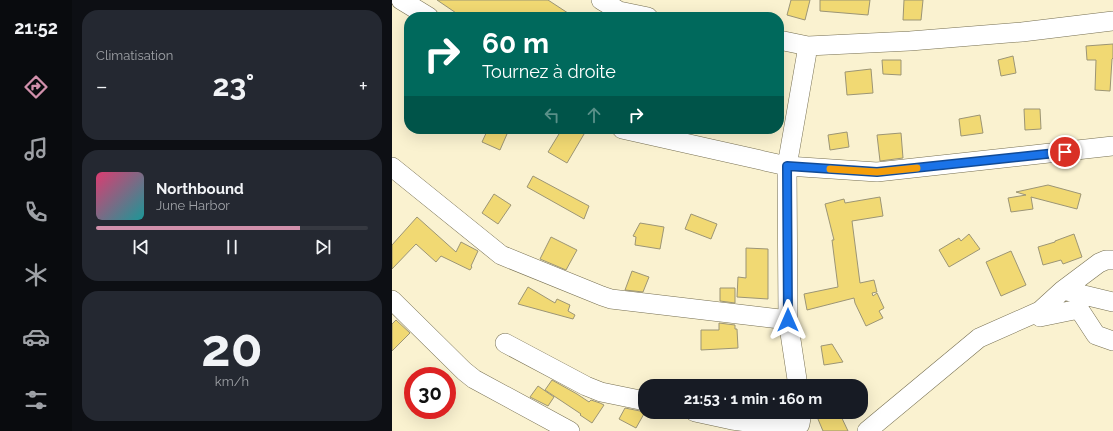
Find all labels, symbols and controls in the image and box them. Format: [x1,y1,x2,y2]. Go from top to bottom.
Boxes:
text: 21:52 [14,17,58,38]
text: 60 m [482,27,549,60]
icon: right [416,28,468,80]
text: Climatisation [96,48,173,63]
text: Tournez à droite [482,61,616,82]
text: 23° [212,68,254,103]
icon: directions [22,73,50,101]
text: − [96,73,108,99]
text: + [359,73,368,99]
icon: left [541,104,563,126]
icon: ahead [583,104,605,126]
icon: right [625,104,647,126]
icon: music [22,135,50,163]
pin [1048,135,1082,169]
icon: arrive [1054,141,1076,163]
text: Northbound [156,180,244,198]
icon: phone [22,198,50,226]
text: June Harbor [156,198,230,213]
icon: previous [130,236,152,258]
icon: pause [221,236,243,258]
icon: next [312,236,334,258]
icon: climate [22,261,50,289]
position arrow [767,299,809,341]
text: 20 [201,317,263,378]
icon: car [22,323,50,351]
speed limit sign: 30 [404,367,456,419]
text: km/h [215,374,249,389]
icon: filters [22,386,50,414]
text: 21:53 · 1 min · 160 m [684,390,822,408]

